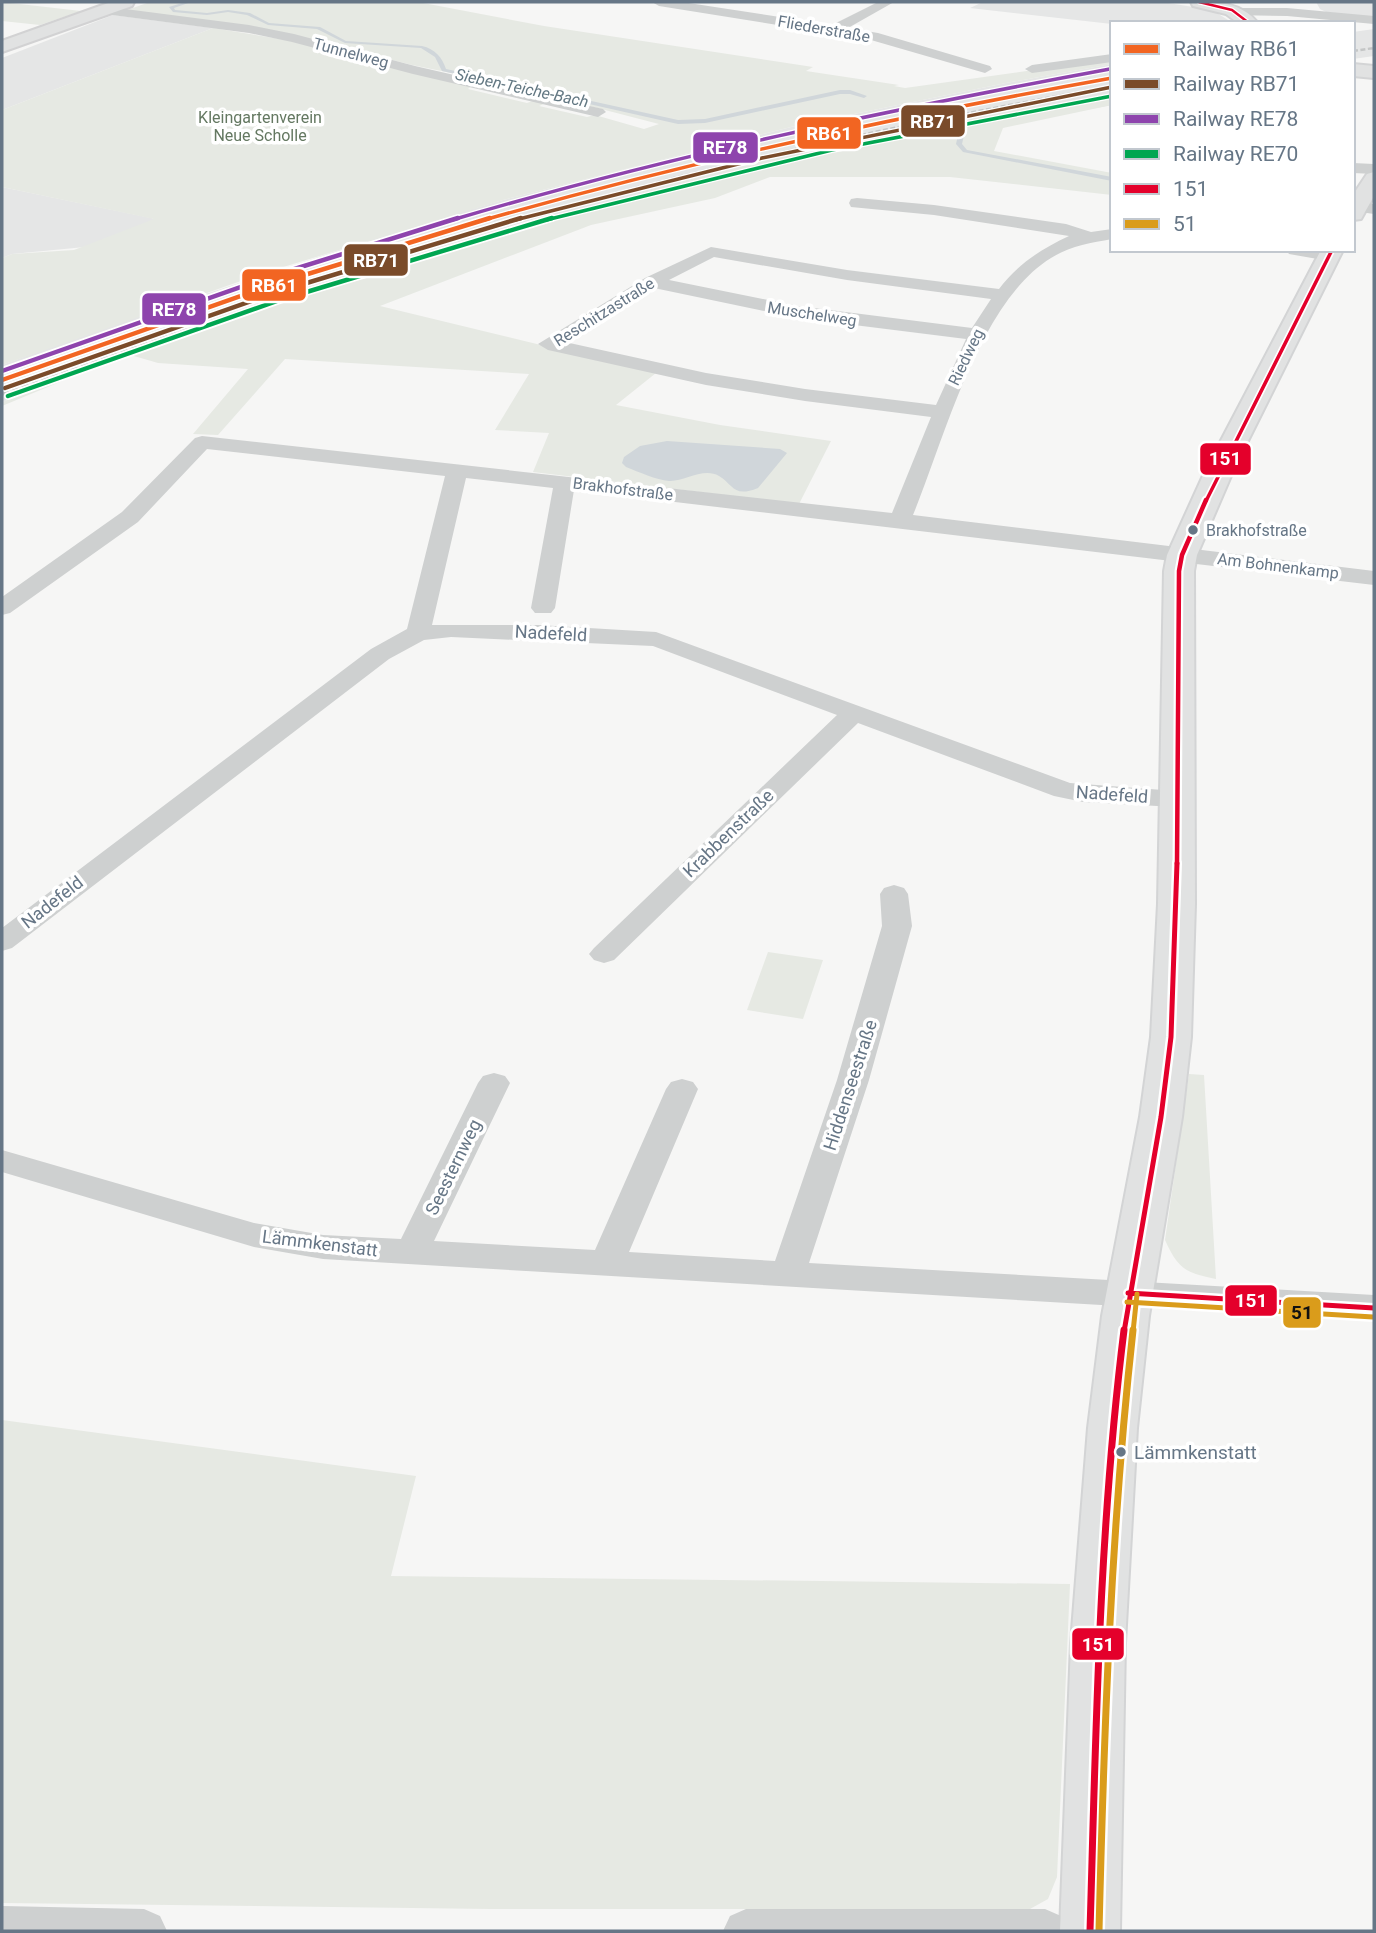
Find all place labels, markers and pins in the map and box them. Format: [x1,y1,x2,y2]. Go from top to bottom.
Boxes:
place label: Brakhofstraße [1206,521,1307,540]
marker: Brakhofstraße [1186,523,1200,537]
place label: Lämmkenstatt [1134,1441,1257,1464]
marker: Lämmkenstatt [1114,1445,1128,1459]

